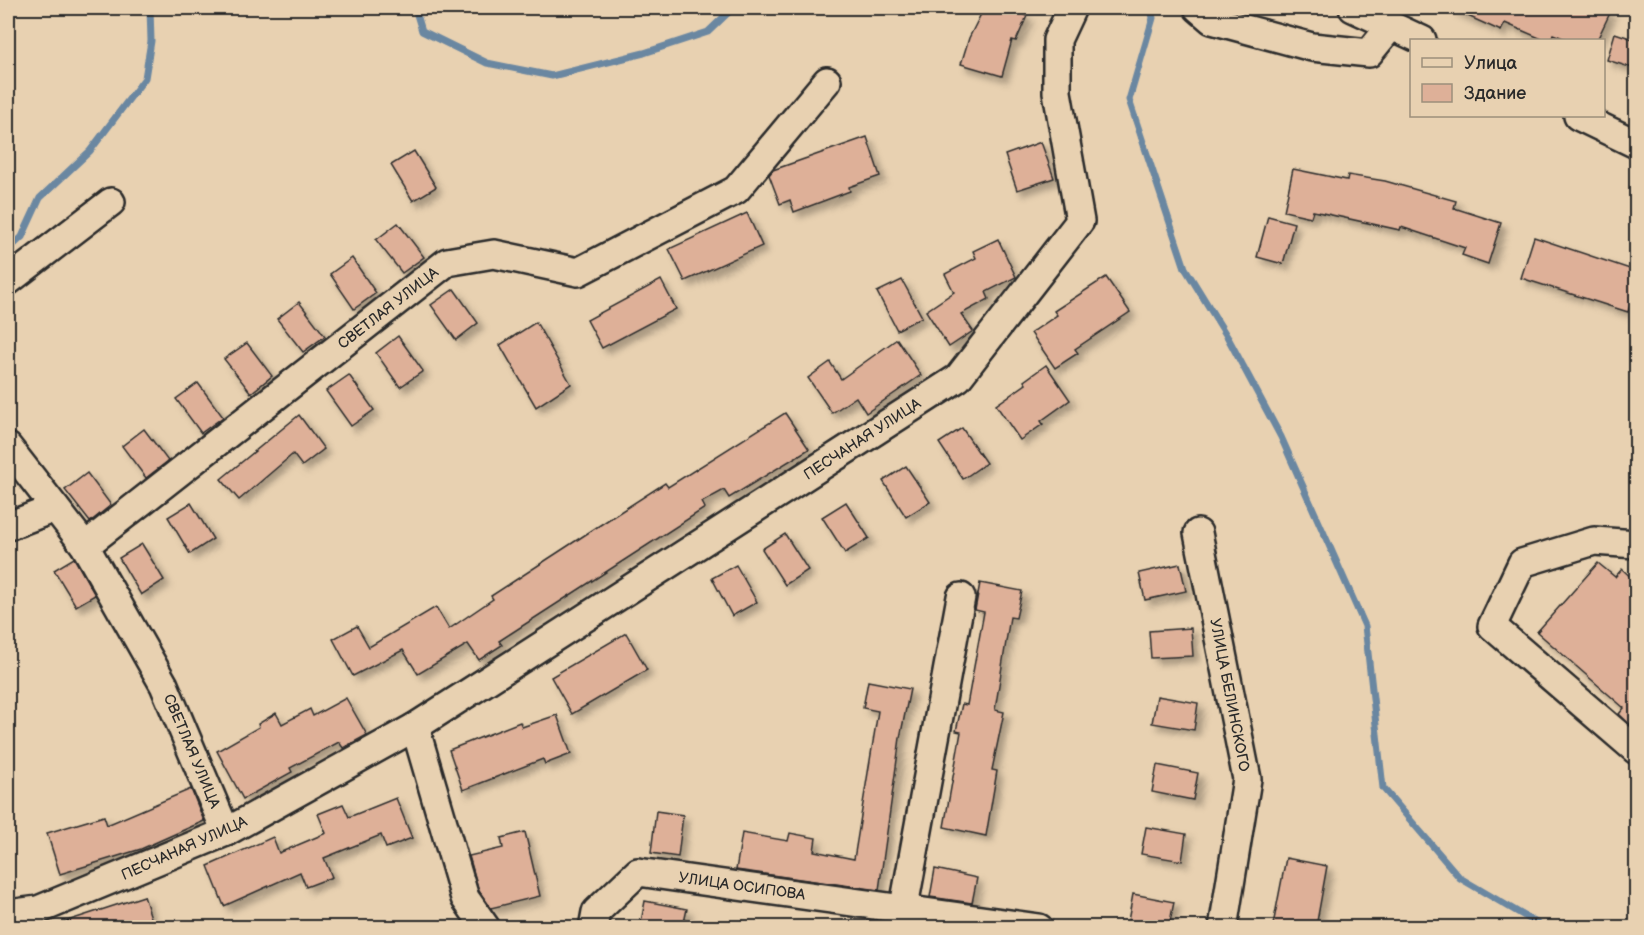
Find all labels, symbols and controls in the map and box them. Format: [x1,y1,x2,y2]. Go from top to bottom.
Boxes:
legend [1410,39,1605,117]
text: Улица [1464,53,1518,74]
text: Здание [1464,83,1526,104]
street label: СВЕТЛАЯ УЛИЦА [334,263,443,354]
street label: ПЕСЧАНАЯ УЛИЦА [800,394,925,484]
street label: УЛИЦА БЕЛИНСКОГО [1205,617,1254,773]
street label: СВЕТЛАЯ УЛИЦА [159,691,225,812]
street label: ПЕСЧАНАЯ УЛИЦА [118,812,251,885]
street label: УЛИЦА ОСИПОВА [677,868,807,905]

